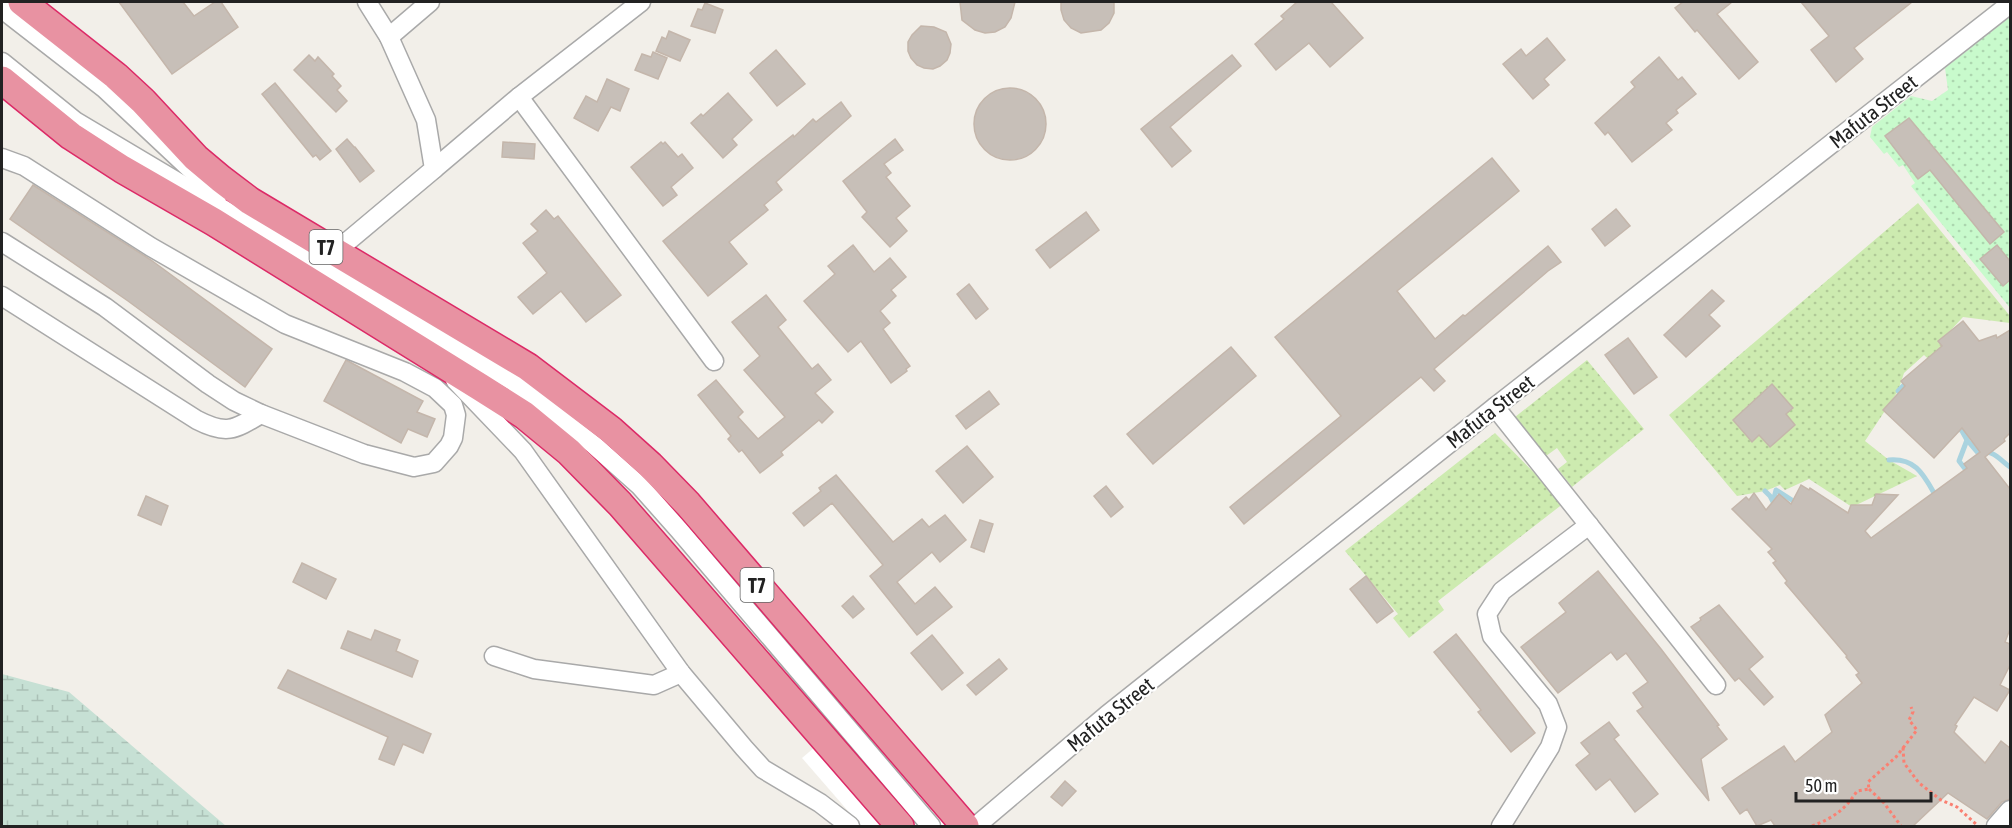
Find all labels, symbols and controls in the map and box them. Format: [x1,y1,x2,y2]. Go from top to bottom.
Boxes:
street label: Mafuta Street [1824,69,1922,153]
road number: T7 [310,230,342,264]
street label: Mafuta Street [1441,369,1539,453]
road number: T7 [740,568,774,602]
street label: Mafuta Street [1062,672,1158,756]
scale bar [1796,765,1931,803]
text: 50 m [1805,775,1837,796]

